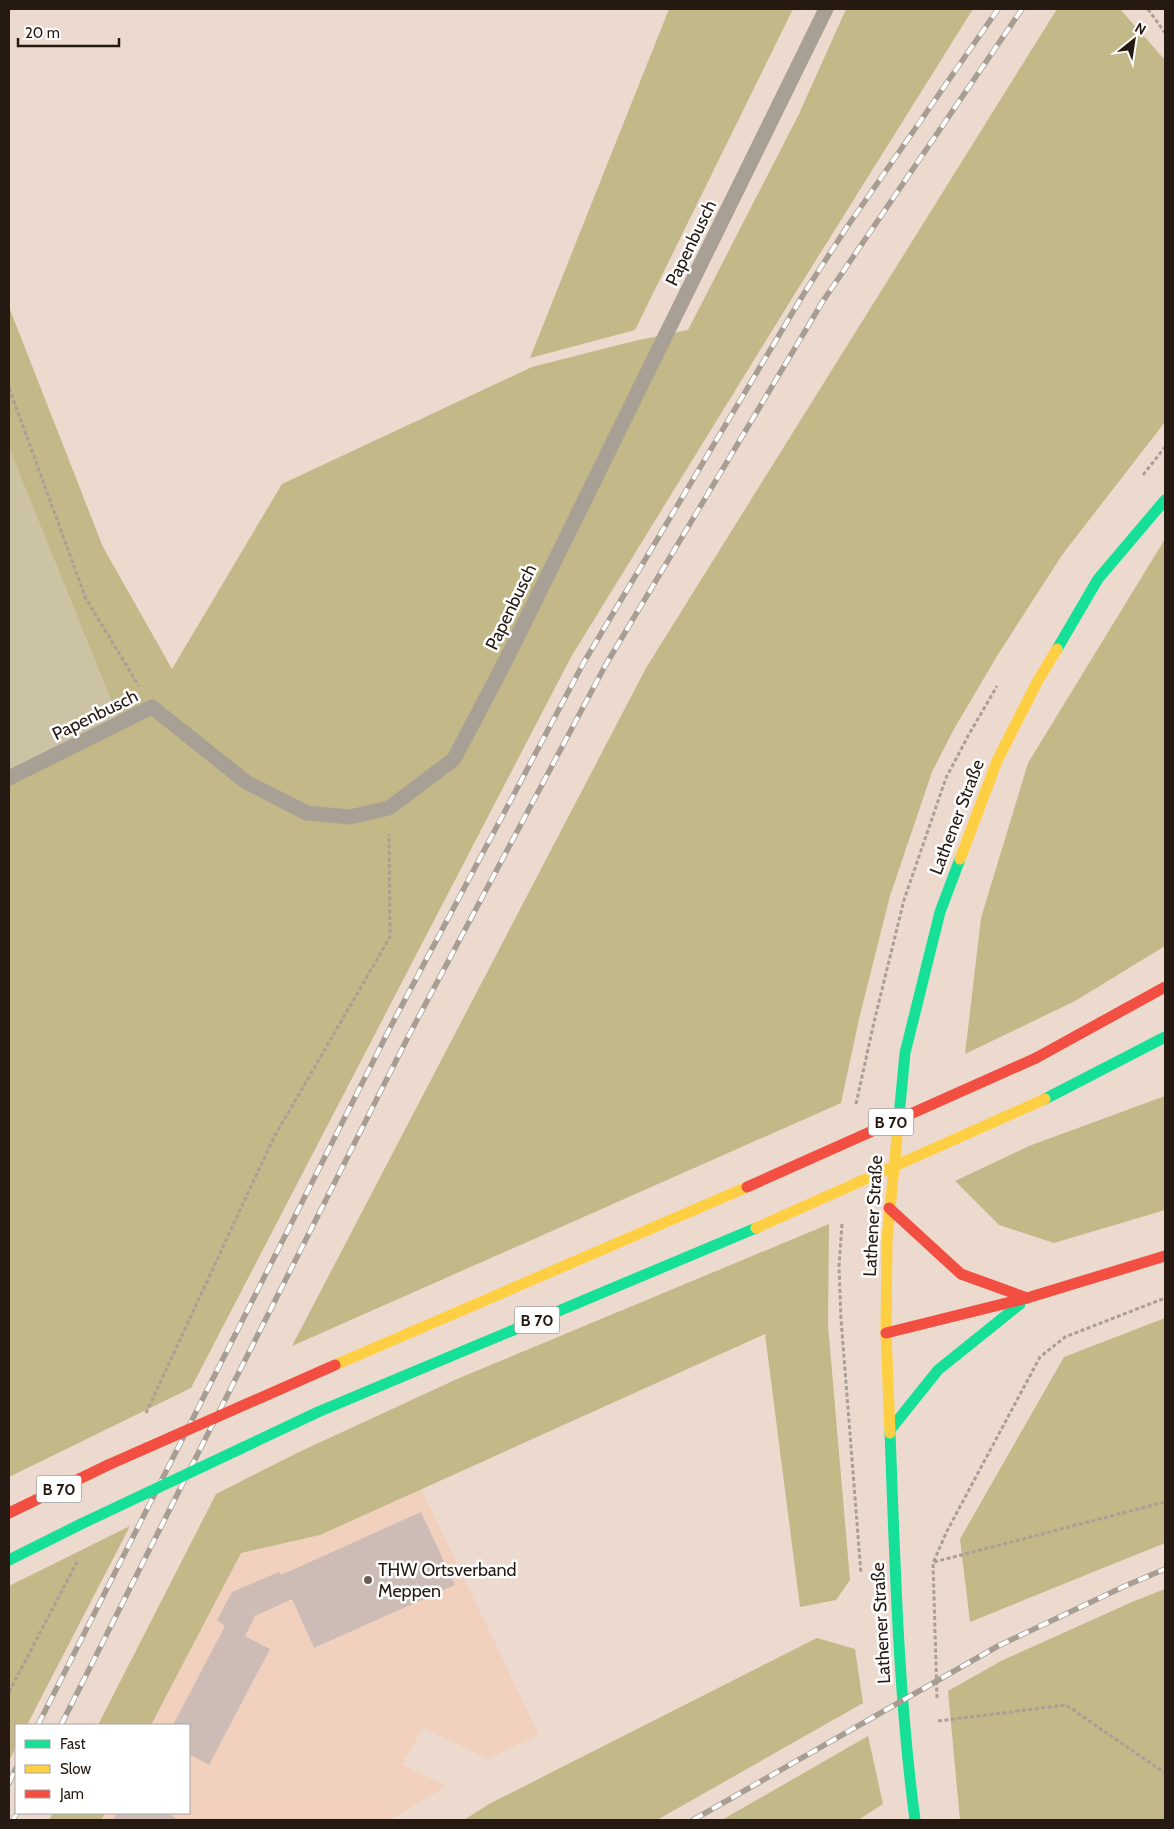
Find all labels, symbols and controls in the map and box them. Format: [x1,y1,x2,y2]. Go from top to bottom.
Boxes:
scale bar [18,15,119,47]
north arrow [1109,15,1159,65]
text: N [1132,18,1149,39]
text: 20 m [25,24,60,42]
street label: Papenbusch [661,196,721,290]
street label: Papenbusch [481,560,541,654]
street label: Papenbusch [48,685,142,745]
street label: Lathener Straße [925,756,989,878]
road number: B 70 [868,1108,914,1136]
street label: Lathener Straße [859,1155,887,1277]
road number: B 70 [514,1306,560,1334]
road number: B 70 [36,1476,82,1502]
place label: THW Ortsverband Meppen [378,1559,517,1602]
street label: Lathener Straße [867,1562,895,1684]
marker: THW Ortsverband Meppen [362,1574,374,1586]
legend [15,1724,190,1814]
text: Fast [60,1735,85,1753]
text: Slow [60,1760,91,1778]
text: Jam [59,1785,84,1803]

